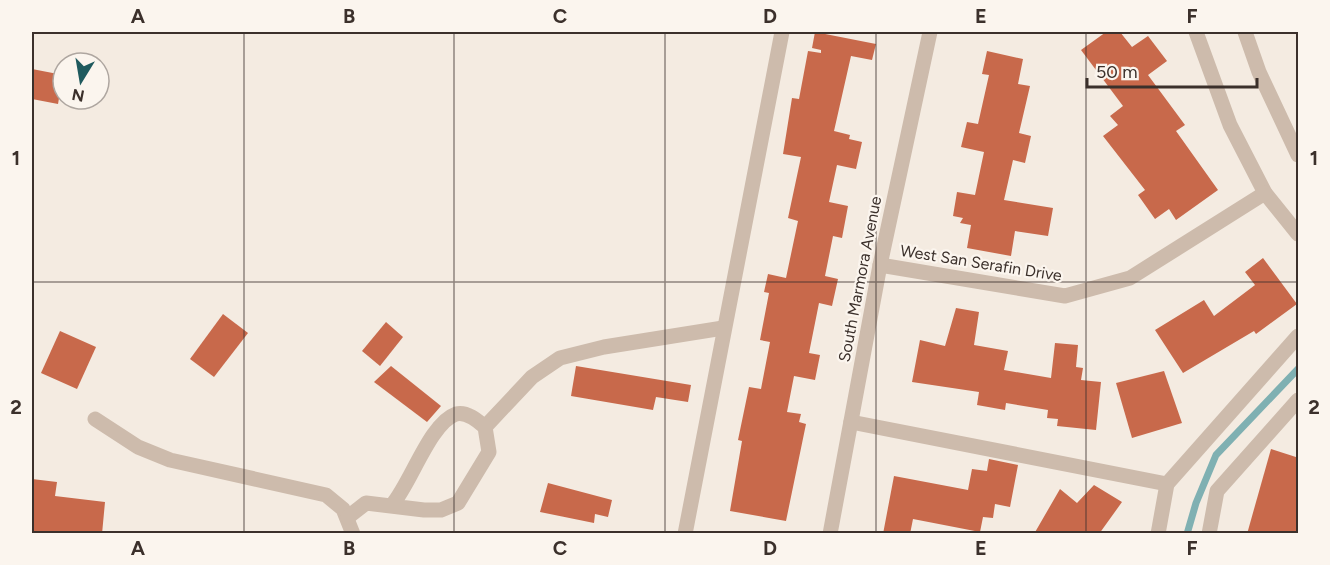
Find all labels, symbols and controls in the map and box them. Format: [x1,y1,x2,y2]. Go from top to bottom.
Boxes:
text: A [131,4,146,28]
text: B [343,4,355,28]
text: C [553,4,567,28]
text: D [763,4,777,28]
text: E [975,4,987,28]
text: F [1186,4,1198,28]
north arrow [51,51,111,111]
scale bar [1087,51,1256,89]
text: 50 m [1096,61,1138,83]
text: N [70,85,86,106]
text: 1 [12,146,20,170]
text: 1 [1310,146,1318,170]
street label: South Marmora Avenue [835,194,885,364]
street label: West San Serafin Drive [899,241,1063,285]
text: 2 [10,395,22,419]
text: 2 [1308,395,1320,419]
text: A [131,536,146,560]
text: B [343,536,355,560]
text: C [553,536,567,560]
text: D [763,536,777,560]
text: E [975,536,987,560]
text: F [1186,536,1198,560]

